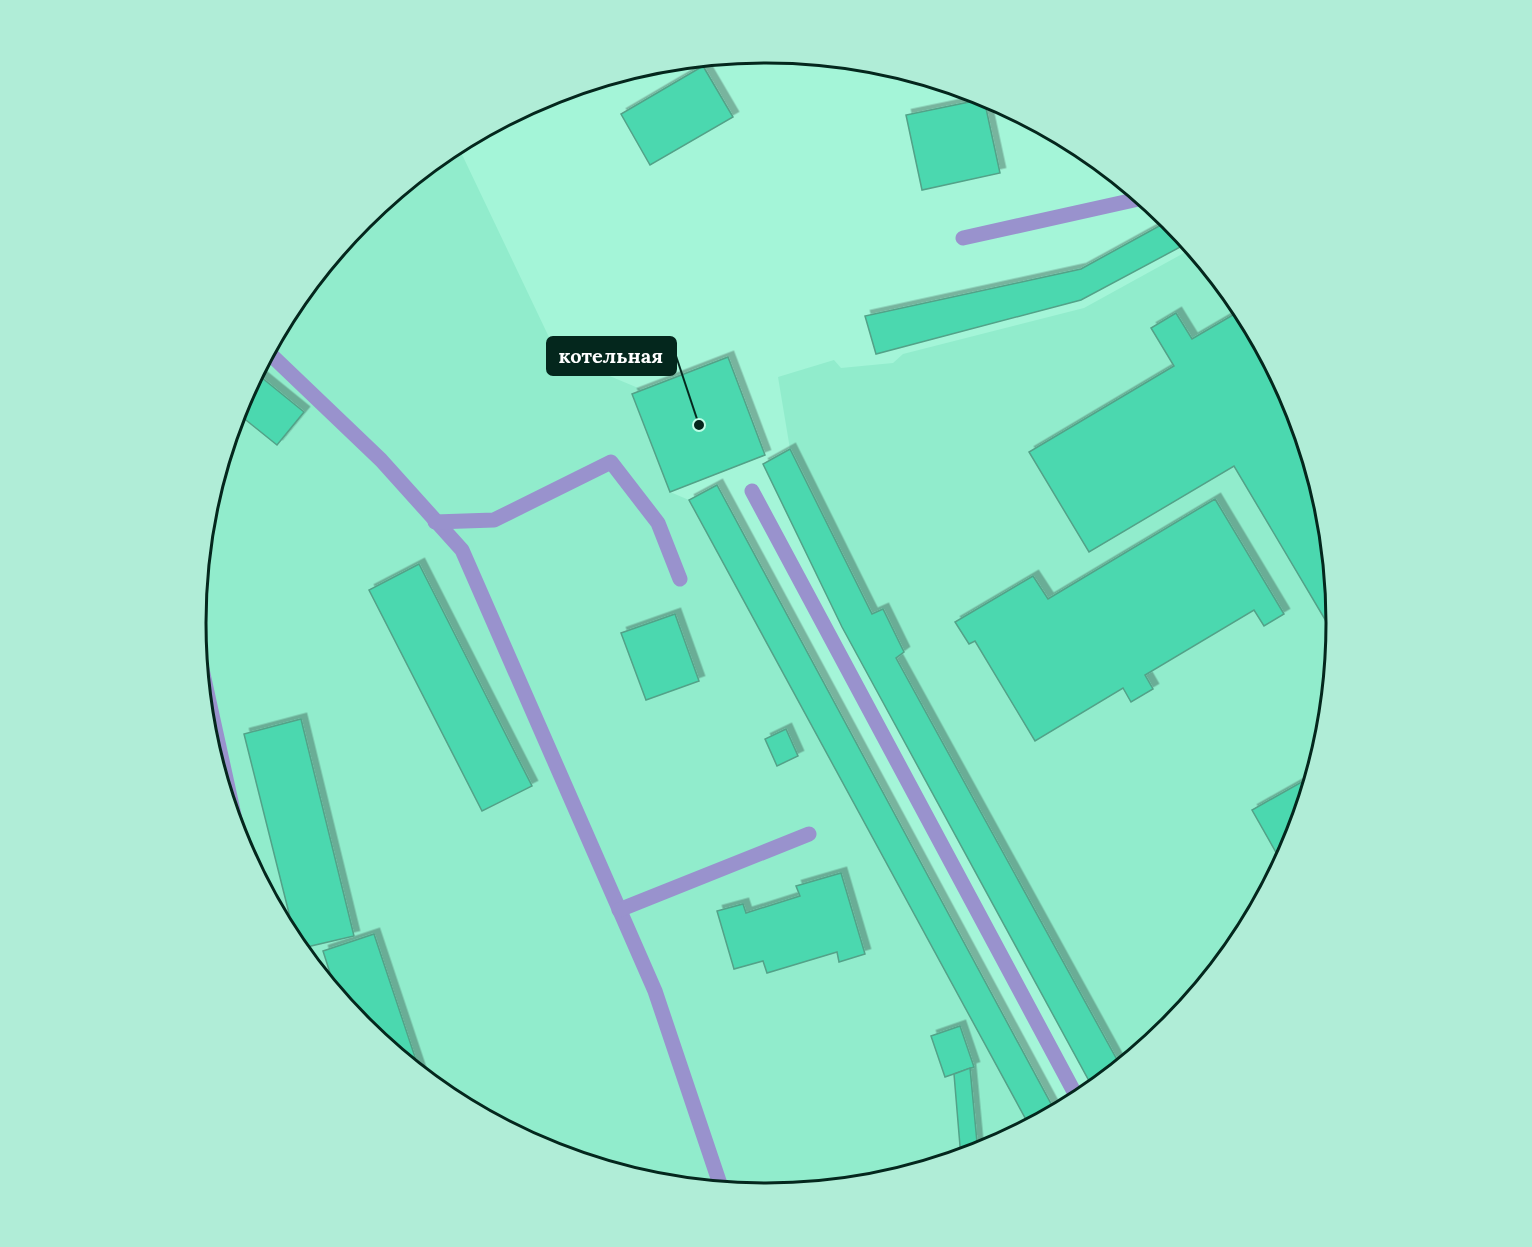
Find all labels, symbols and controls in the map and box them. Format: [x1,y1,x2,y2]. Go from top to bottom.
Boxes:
callout: котельная [547,337,676,375]
text: котельная [559,343,663,368]

